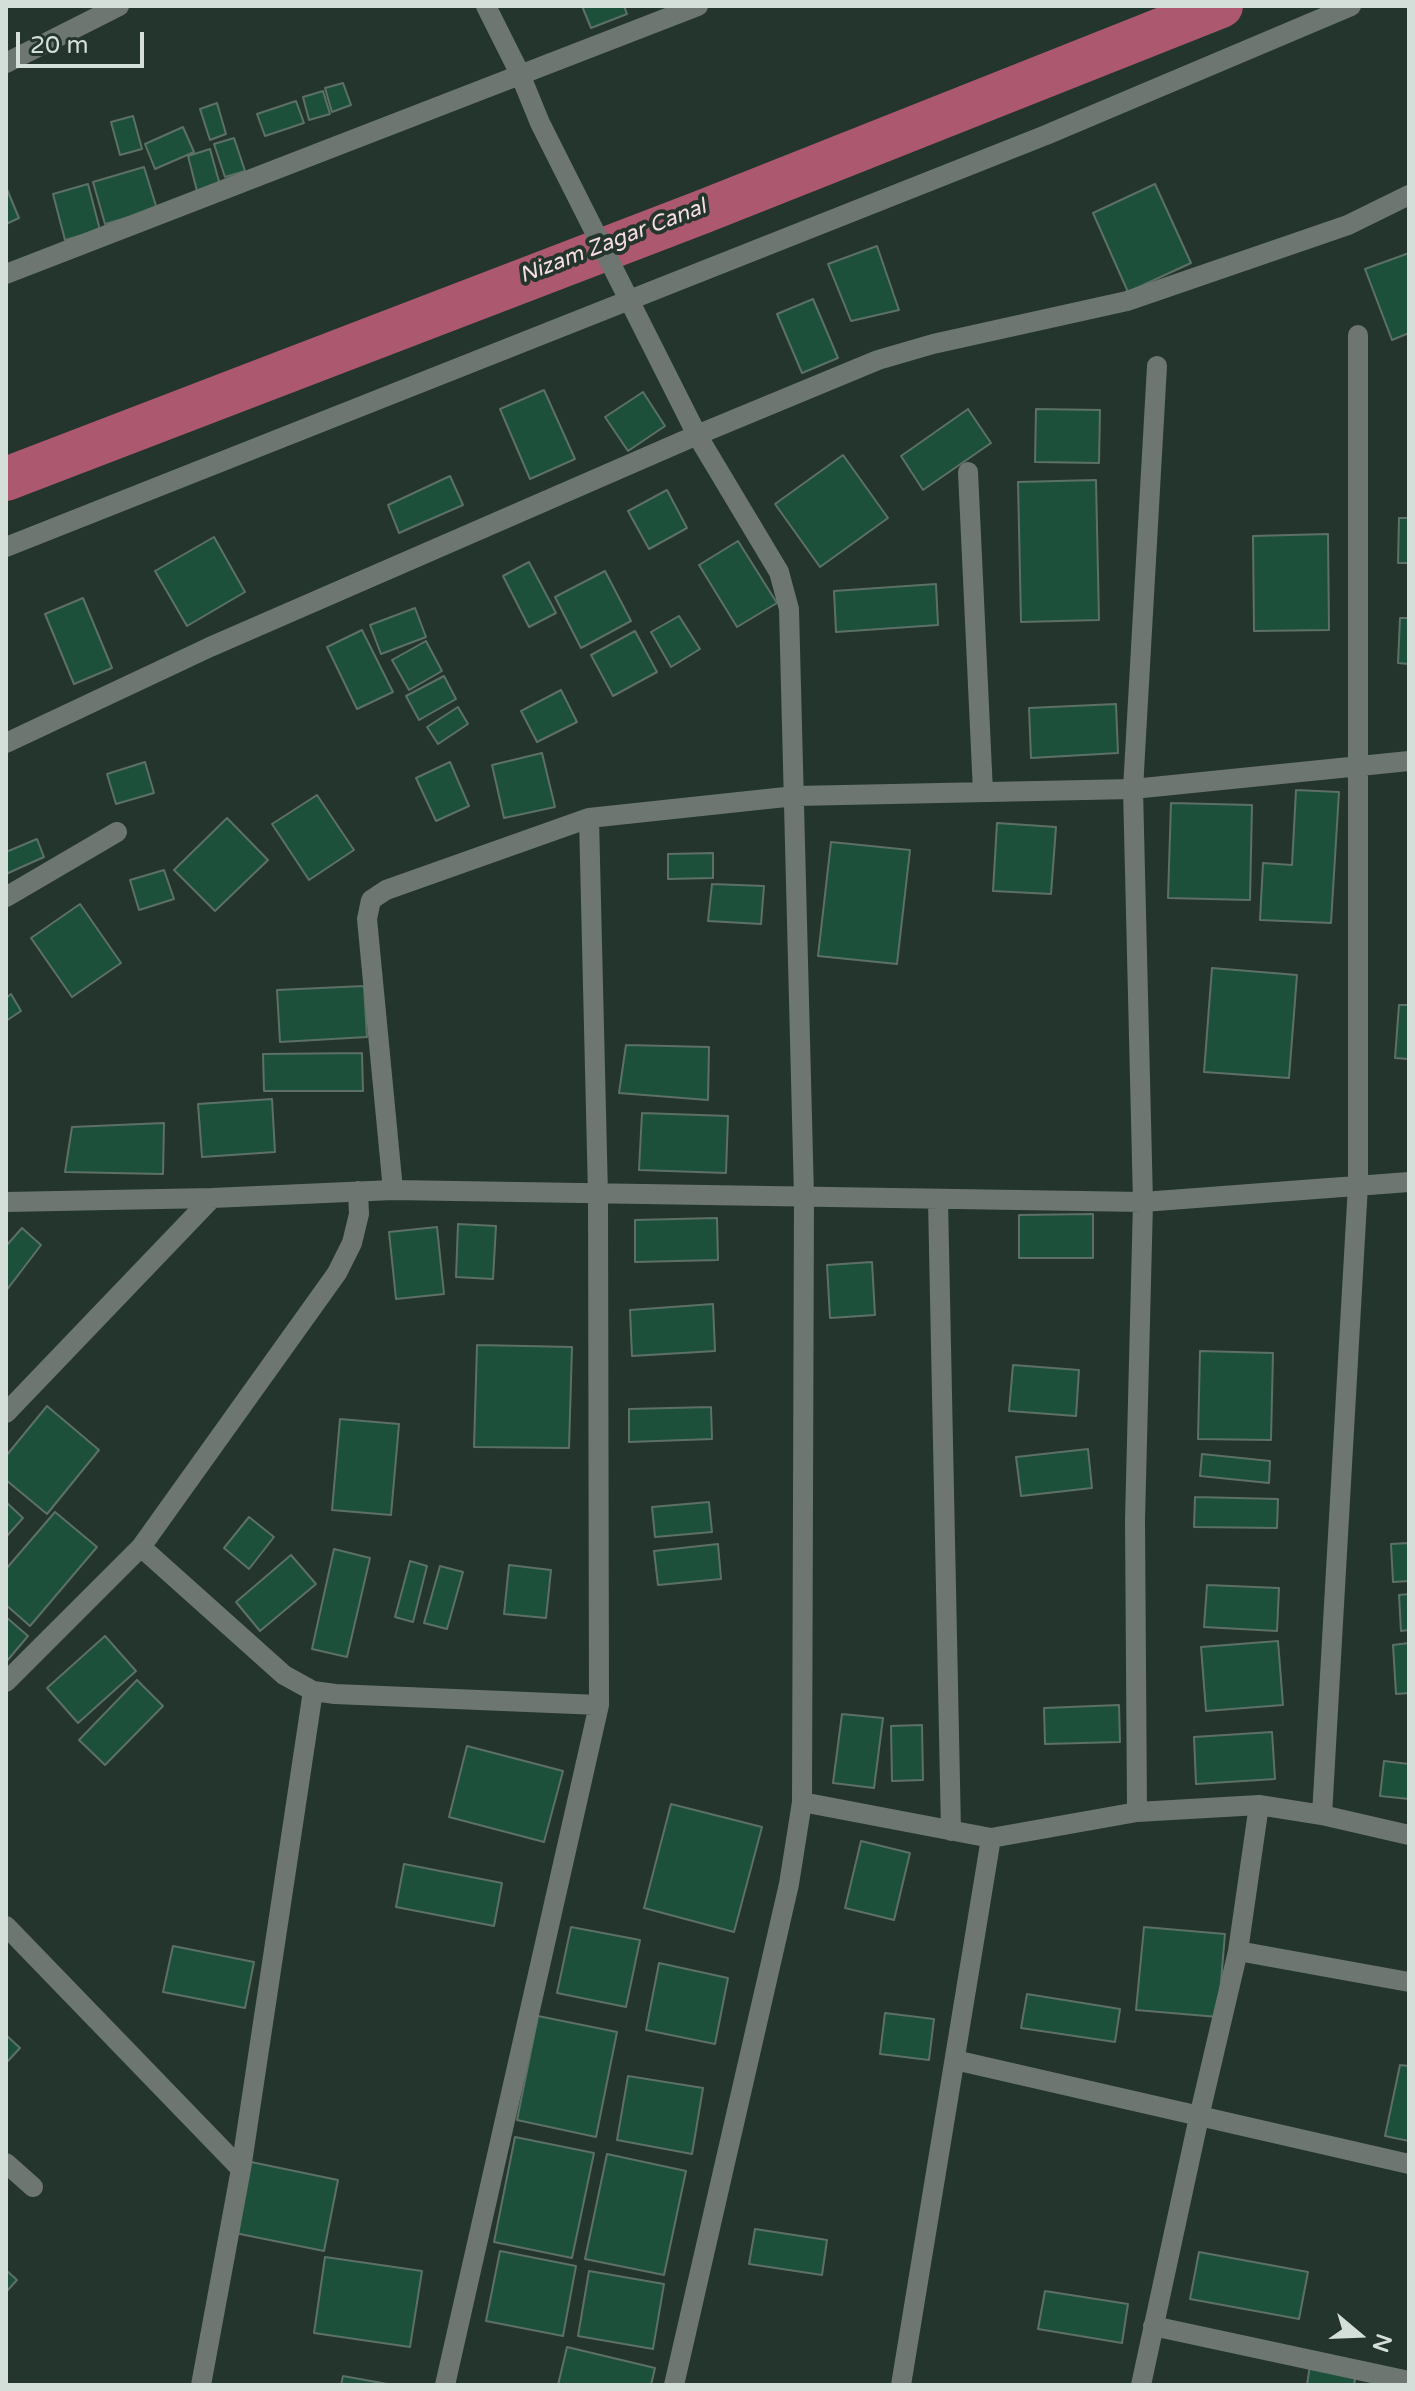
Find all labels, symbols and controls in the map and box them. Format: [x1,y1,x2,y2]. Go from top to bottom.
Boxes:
scale bar [20,16,148,66]
text: 20 m [30,31,88,60]
water label: Nizam Zagar Canal [516,194,710,290]
north arrow [1319,2295,1399,2375]
text: N [1367,2330,1397,2355]

